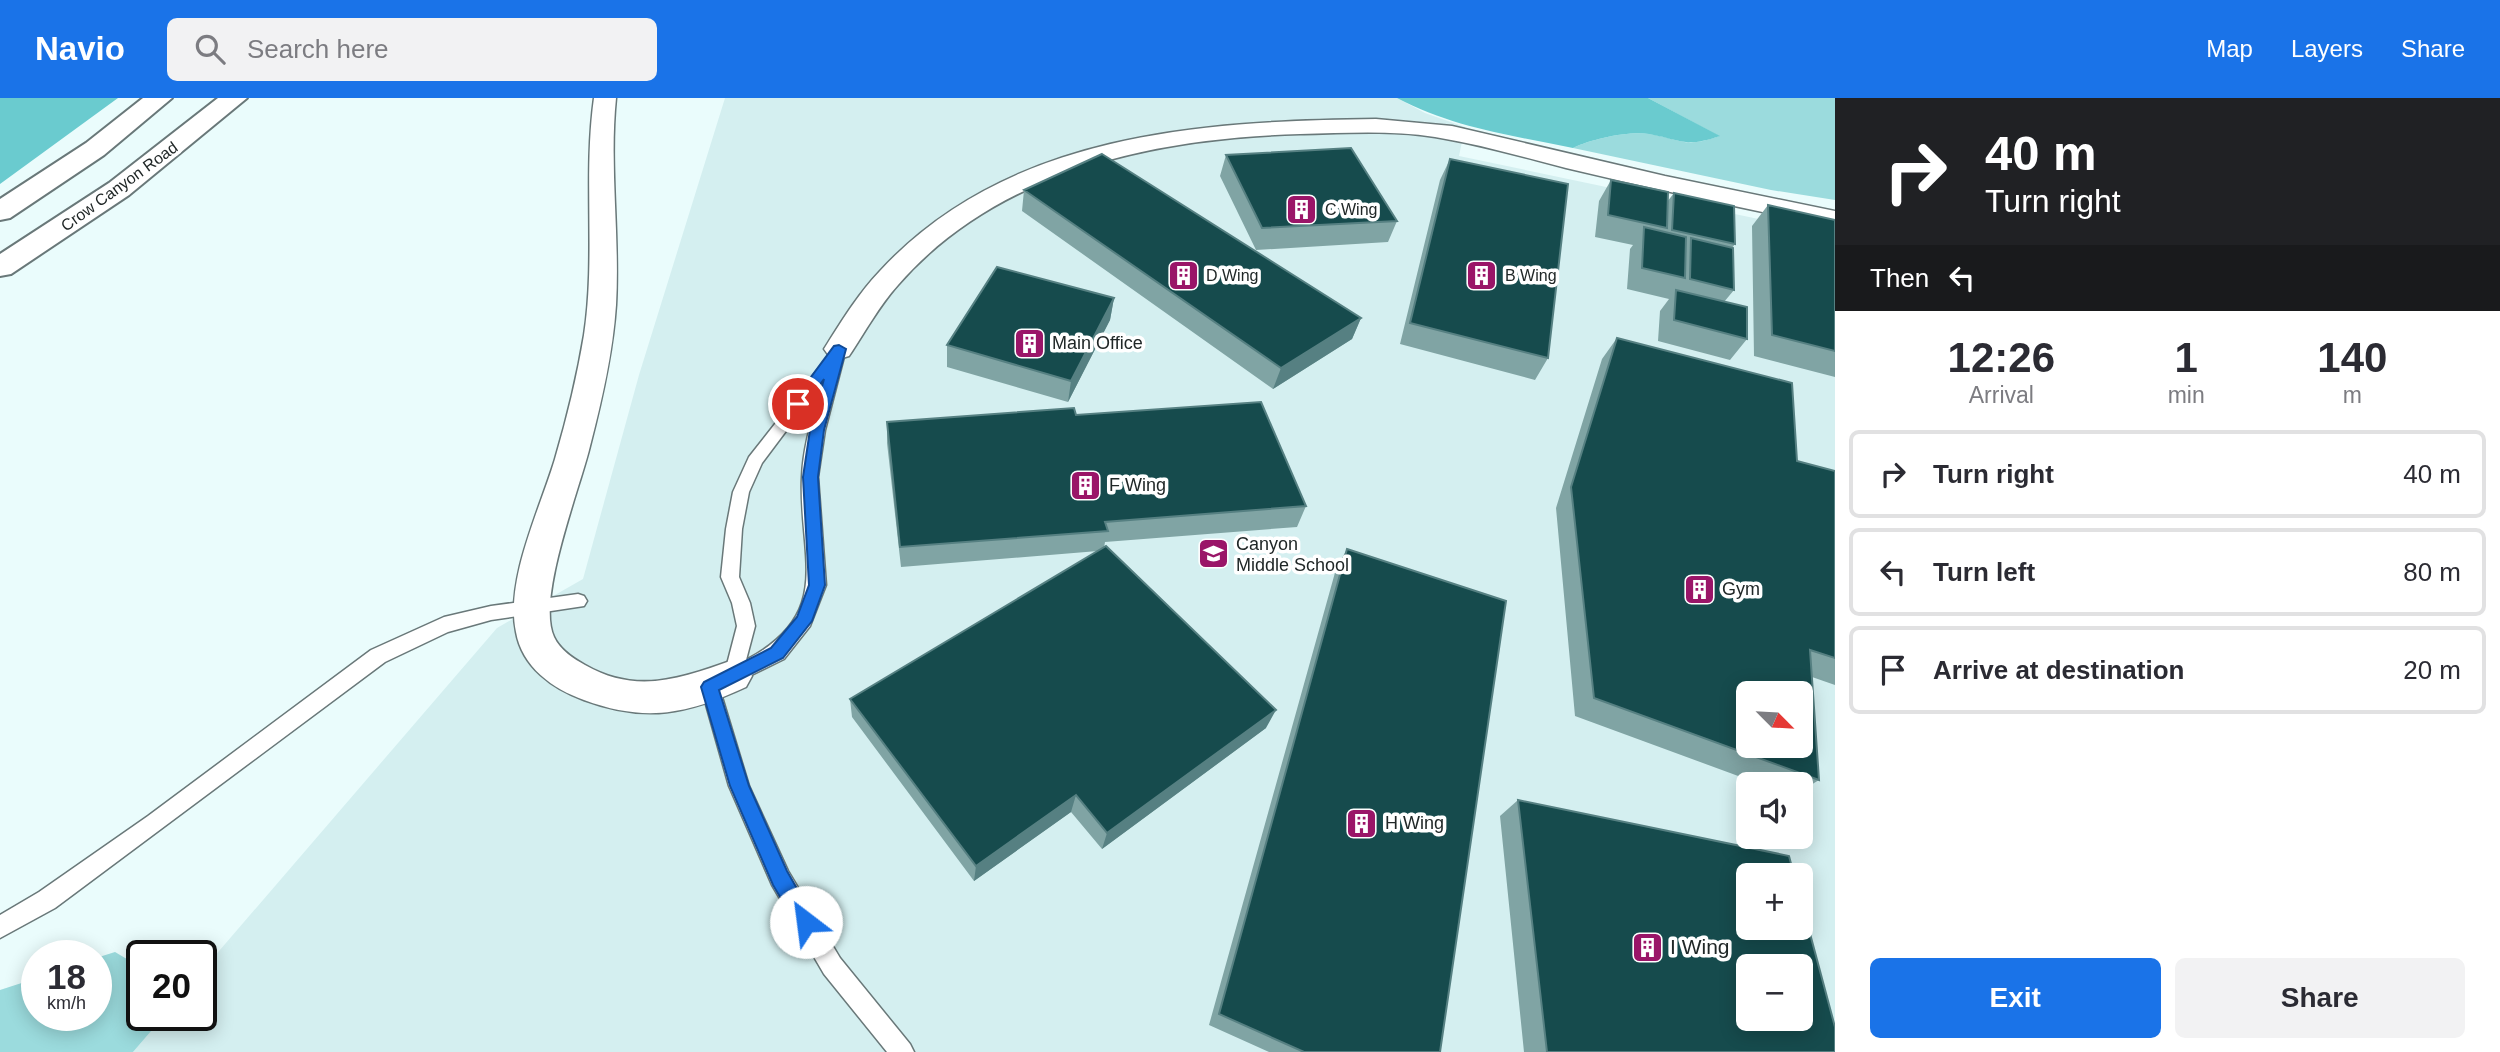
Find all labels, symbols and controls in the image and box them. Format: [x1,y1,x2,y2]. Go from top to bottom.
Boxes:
search box [167,18,657,81]
text: Navio [35,30,125,67]
icon: search [191,30,229,68]
text: Search here [247,34,389,64]
text: Map [2206,35,2253,62]
text: Layers [2291,35,2363,62]
text: Share [2401,35,2465,62]
icon: right [1870,126,1961,217]
text: 40 m [1985,126,2097,180]
street label: Crow Canyon Road [58,138,181,234]
text: Turn right [1985,183,2121,219]
building icon: C Wing [1285,192,1319,226]
place label: C Wing [1325,201,1377,218]
building icon: D Wing [1166,258,1200,292]
building icon: B Wing [1465,258,1499,292]
icon: left [1943,259,1981,297]
text: Then [1870,263,1929,293]
place label: D Wing [1206,267,1258,284]
place label: B Wing [1505,267,1557,284]
building icon: Main Office [1012,326,1046,360]
place label: Main Office [1052,333,1143,353]
text: 12:26 [1948,334,2055,381]
text: 1 [2174,334,2198,381]
text: 140 [2317,334,2387,381]
pin [768,374,828,434]
text: Arrival [1969,382,2034,408]
text: min [2168,382,2205,408]
text: m [2343,382,2362,408]
icon: arrive [779,385,817,423]
icon: right [1874,455,1912,493]
text: Turn right [1933,459,2054,489]
text: 40 m [2403,459,2461,489]
building icon: F Wing [1069,468,1103,502]
place label: F Wing [1109,475,1166,495]
place label: Canyon Middle School [1236,534,1349,575]
school or university icon: Canyon Middle School [1196,537,1230,571]
icon: left [1874,553,1912,591]
text: Turn left [1933,557,2035,587]
text: 80 m [2403,557,2461,587]
building icon: Gym [1682,572,1716,606]
place label: Gym [1722,579,1760,599]
icon: arrive [1874,651,1912,689]
text: Arrive at destination [1933,655,2184,685]
text: 20 m [2403,655,2461,685]
north arrow [1736,681,1813,758]
map controls [1736,681,1813,1031]
button: sound [1736,772,1813,849]
building icon: H Wing [1345,806,1379,840]
place label: H Wing [1385,813,1444,833]
button: + [1736,863,1813,940]
position arrow [769,885,843,959]
building icon: I Wing [1630,930,1664,964]
place label: I Wing [1670,935,1730,958]
speed limit sign: 20 [126,940,217,1031]
button: − [1736,954,1813,1031]
text: 18 [47,957,86,996]
button: Exit [1870,958,2161,1038]
button: Share [2175,958,2465,1038]
text: km/h [47,993,86,1013]

